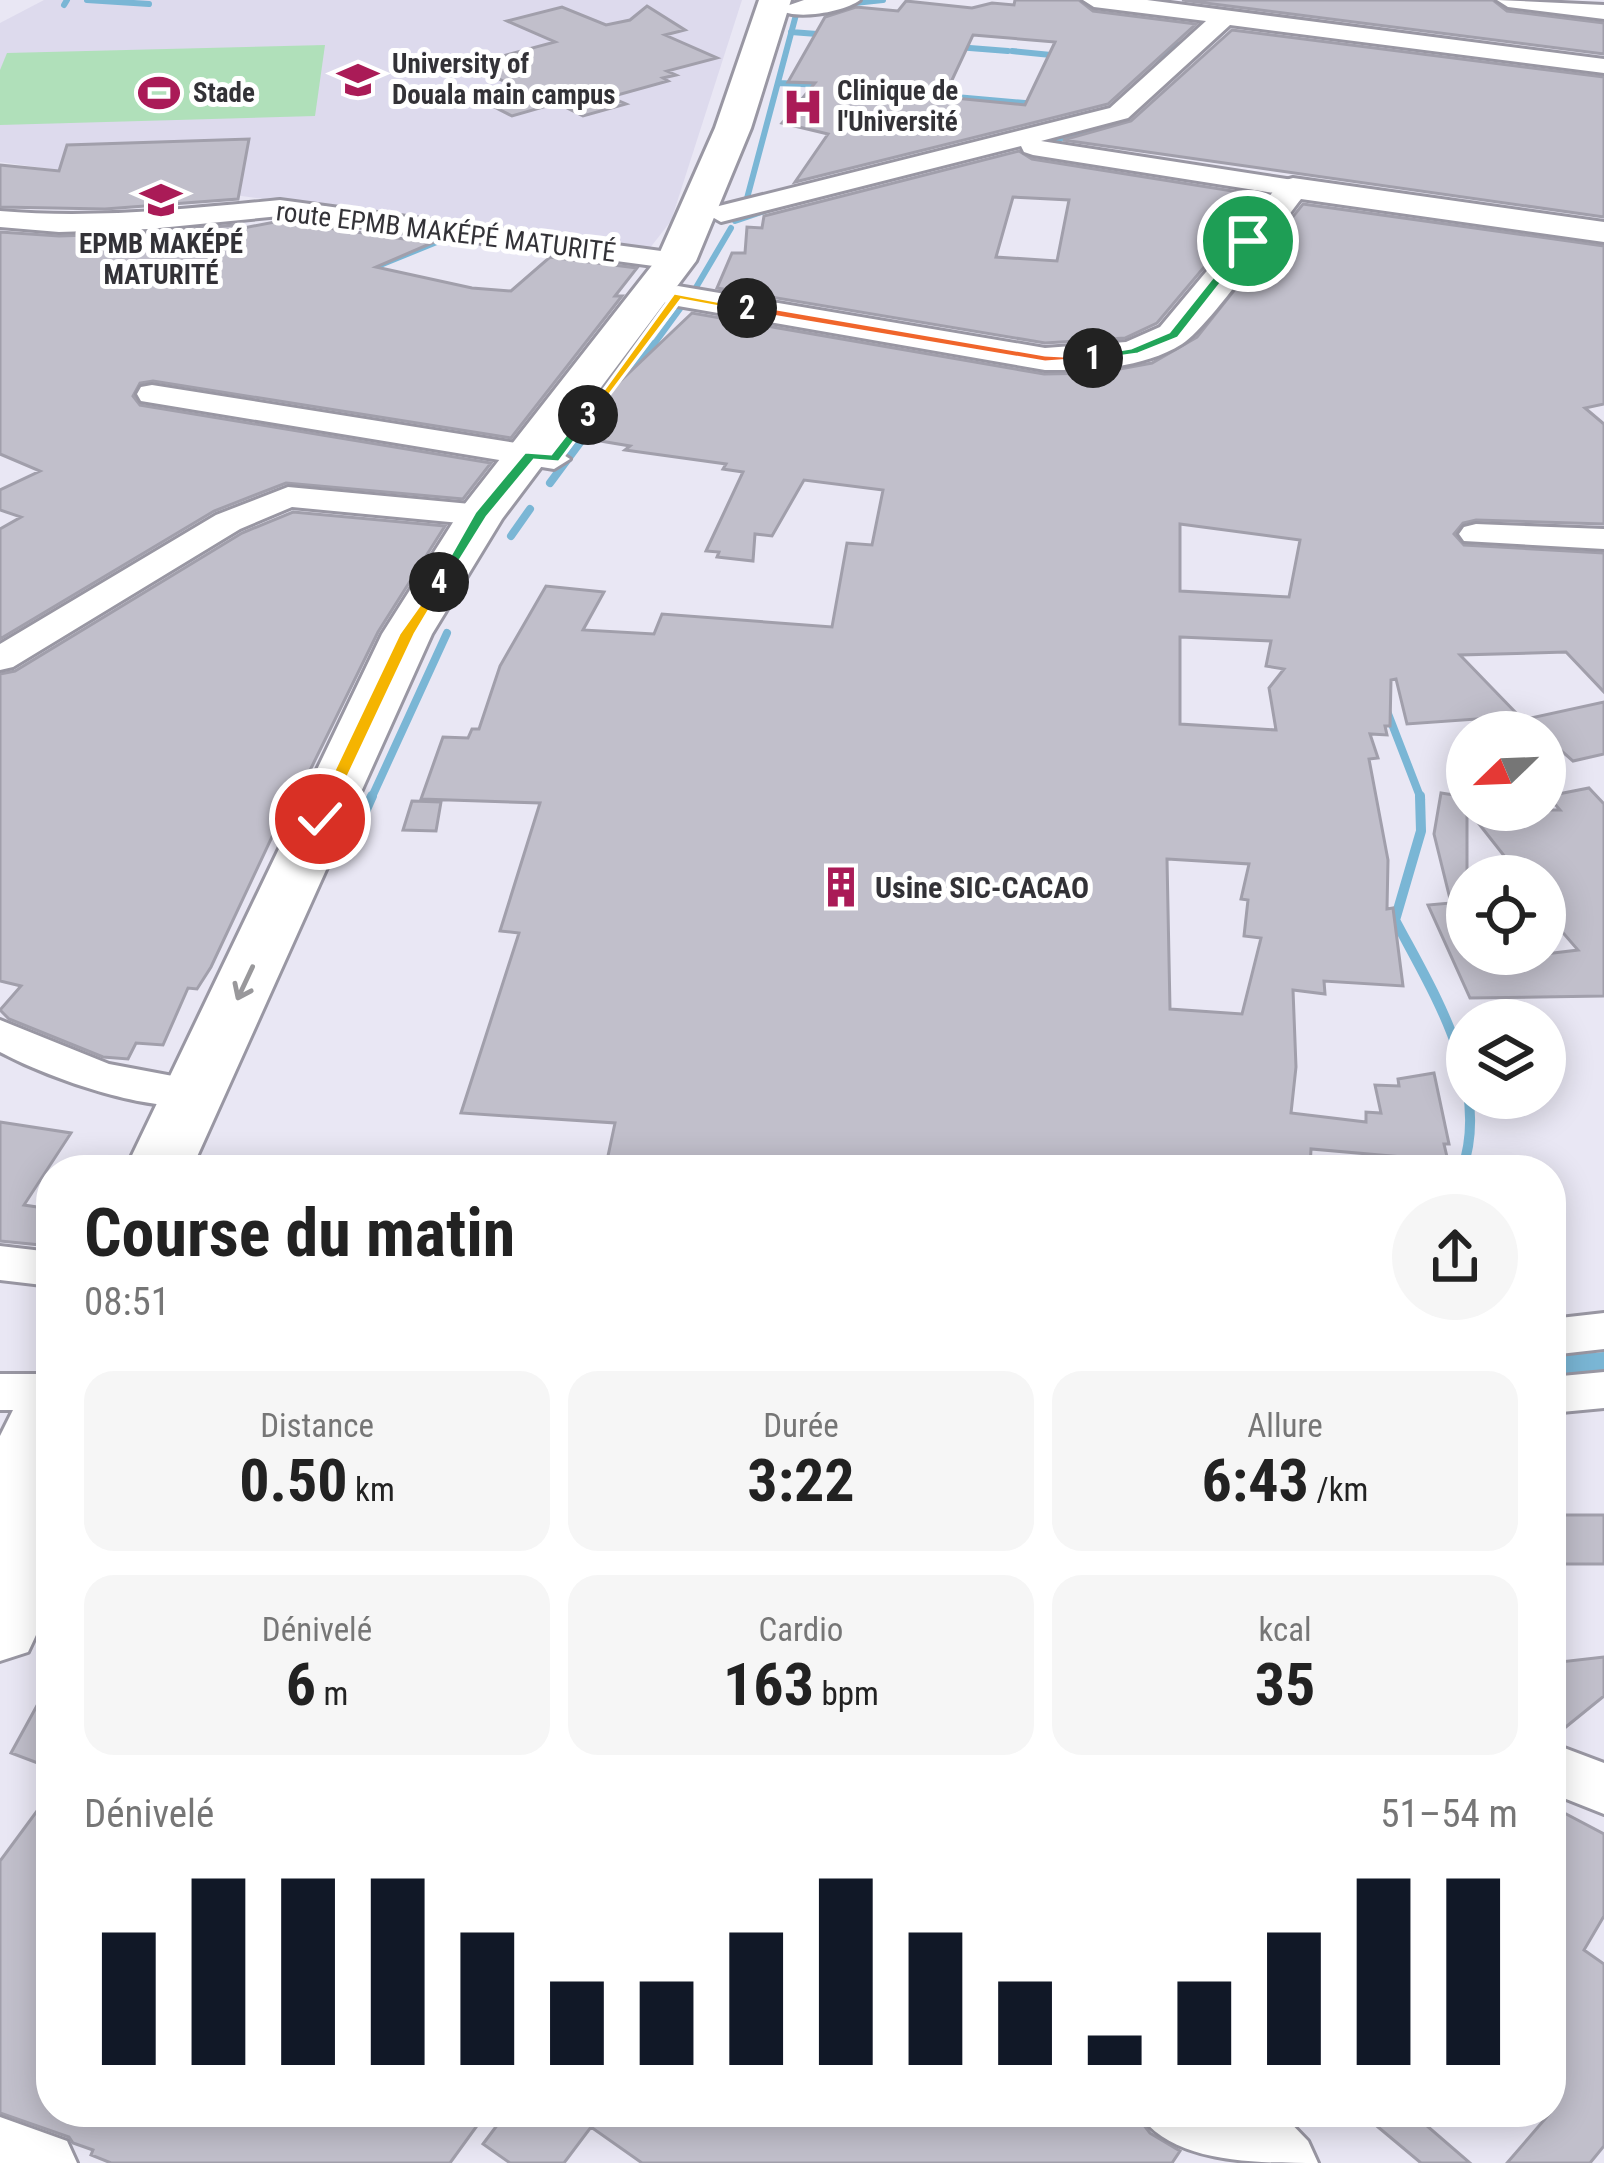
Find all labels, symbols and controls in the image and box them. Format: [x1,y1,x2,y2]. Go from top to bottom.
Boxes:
place label: University of Douala main campus [392,48,616,111]
school or university icon: University of Douala main campus [335,57,381,103]
sports icon: Stade [136,70,182,116]
place label: Clinique de l'Université [837,75,958,138]
place label: Stade [193,77,255,109]
hospital icon: Clinique de l'Université [780,84,826,130]
school or university icon: EPMB MAKÉPÉ MATURITÉ [138,177,184,223]
pin [1197,190,1299,292]
street label: route EPMB MAKÉPÉ MATURITÉ [274,194,618,269]
icon: arrive [1215,208,1281,274]
place label: EPMB MAKÉPÉ MATURITÉ [79,227,243,291]
pin: 2 [717,278,777,338]
text: 2 [739,288,755,327]
pin: 1 [1063,328,1123,388]
text: 1 [1085,338,1101,377]
pin: 3 [558,385,618,445]
text: 3 [580,395,596,434]
pin: 4 [409,552,469,612]
text: 4 [431,562,447,601]
north arrow [1446,711,1566,831]
map controls [1446,711,1566,1119]
pin [269,768,371,870]
icon: check [287,786,353,852]
button: locate [1446,855,1566,975]
building icon: Usine SIC-CACAO [818,864,864,910]
place label: Usine SIC-CACAO [875,870,1089,905]
one-way arrow [233,964,255,1000]
button: layers [1446,999,1566,1119]
button: share [1392,1194,1518,1320]
text: Course du matin [84,1195,515,1272]
text: 08:51 [84,1279,170,1325]
text: Distance [260,1406,374,1445]
text: Durée [763,1406,839,1445]
text: Allure [1247,1406,1323,1445]
text: 0.50 [239,1445,348,1516]
text: 3:22 [747,1445,855,1516]
text: 6:43 [1202,1445,1309,1516]
text: km [348,1470,395,1509]
text: /km [1309,1470,1368,1509]
text: Dénivelé [262,1610,372,1649]
text: Cardio [759,1610,843,1649]
text: kcal [1258,1610,1312,1649]
text: 6 [286,1649,316,1720]
text: 163 [723,1649,814,1720]
text: 35 [1255,1649,1315,1720]
text: m [316,1674,348,1713]
text: bpm [814,1674,879,1713]
text: Dénivelé [84,1791,214,1837]
text: 51–54 m [1380,1791,1518,1837]

